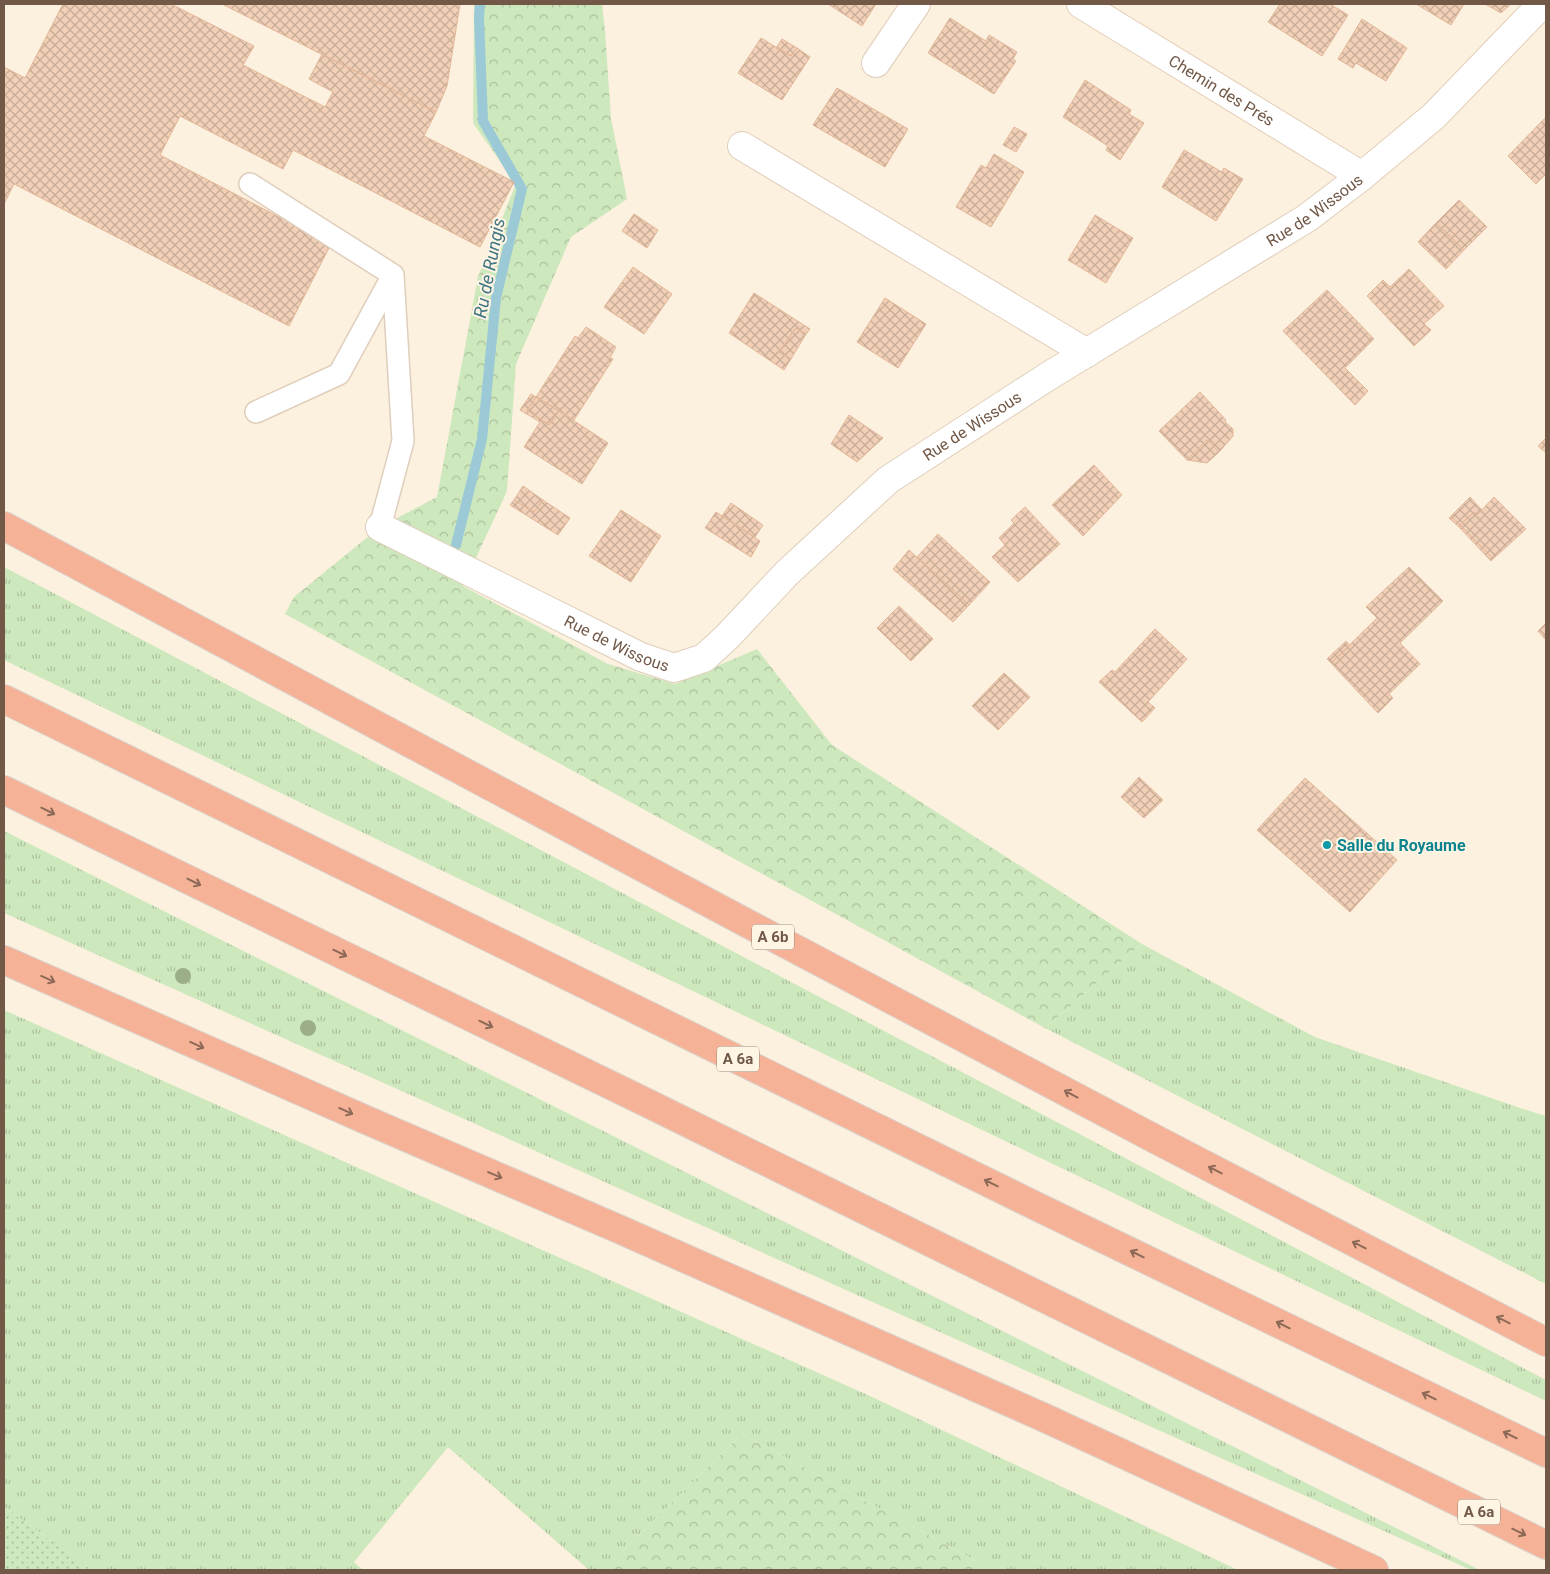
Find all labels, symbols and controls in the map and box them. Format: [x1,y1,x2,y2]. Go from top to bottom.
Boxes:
street label: Chemin des Prés [1165,51,1278,130]
street label: Rue de Wissous [1263,170,1366,250]
water label: Ru de Rungis [469,216,509,320]
street label: Rue de Wissous [919,387,1025,465]
street label: Rue de Wissous [561,611,672,675]
one-way arrow [40,806,55,816]
place label: Salle du Royaume [1337,836,1466,855]
marker: Salle du Royaume [1321,839,1333,851]
one-way arrow [186,878,201,888]
road number: A 6b [752,924,794,950]
one-way arrow [332,949,347,959]
one-way arrow [40,975,55,985]
one-way arrow [478,1020,493,1030]
one-way arrow [189,1041,204,1051]
road number: A 6a [717,1046,759,1072]
one-way arrow [1063,1089,1078,1099]
one-way arrow [338,1106,353,1116]
one-way arrow [1207,1165,1222,1175]
one-way arrow [487,1171,502,1181]
one-way arrow [983,1178,998,1188]
one-way arrow [1352,1240,1367,1249]
one-way arrow [1130,1249,1145,1258]
one-way arrow [1496,1315,1511,1324]
one-way arrow [1276,1320,1291,1329]
one-way arrow [1422,1390,1437,1400]
one-way arrow [1503,1430,1518,1439]
road number: A 6a [1458,1500,1500,1524]
one-way arrow [1511,1527,1526,1537]

